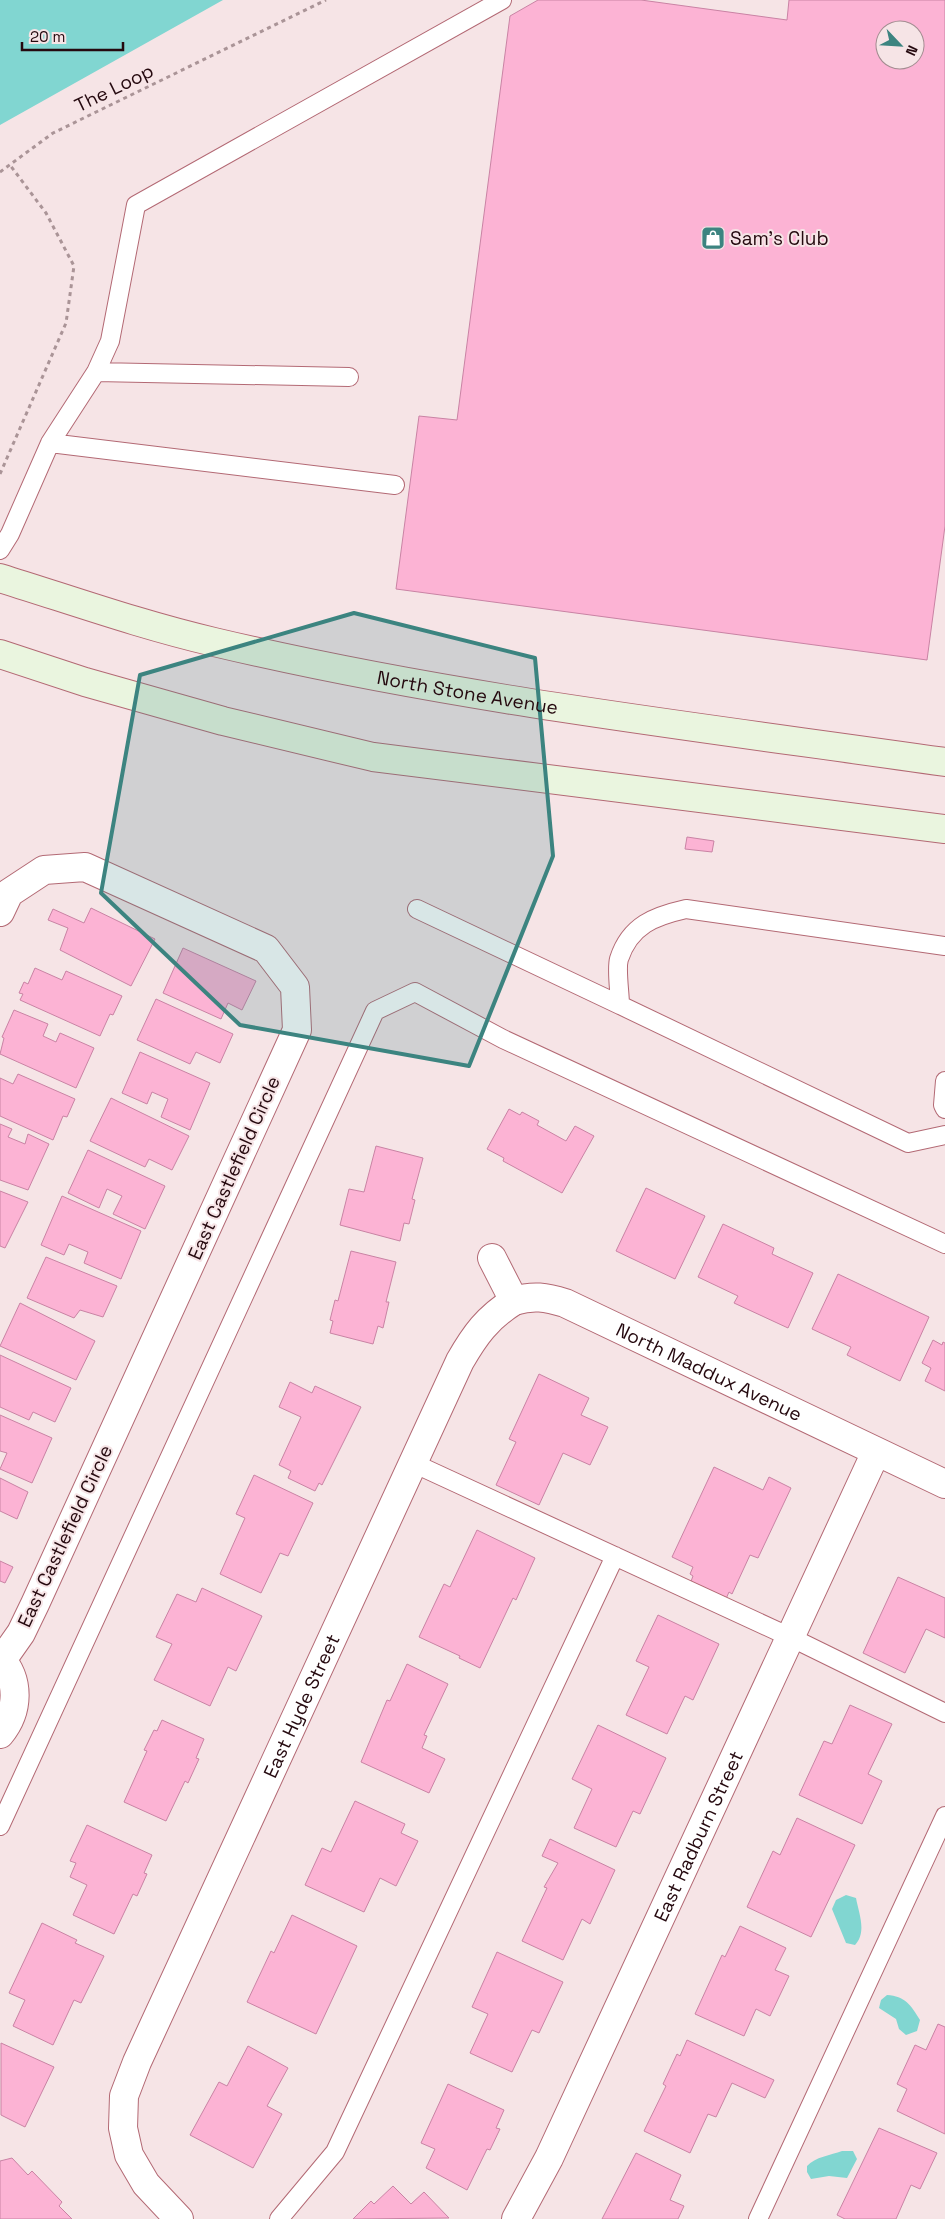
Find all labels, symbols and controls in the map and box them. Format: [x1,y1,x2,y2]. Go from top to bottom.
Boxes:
scale bar [22,20,124,52]
north arrow [875,20,925,70]
text: 20 m [30,27,65,46]
text: N [902,42,922,59]
street label: The Loop [70,58,158,118]
shop icon: Sam's Club [700,225,726,251]
place label: Sam's Club [730,226,829,251]
street label: North Stone Avenue [375,664,560,720]
street label: East Castlefield Circle [182,1072,286,1264]
street label: North Maddux Avenue [612,1317,806,1427]
street label: East Castlefield Circle [12,1441,118,1631]
street label: East Hyde Street [257,1630,345,1782]
street label: East Radburn Street [648,1747,748,1926]

